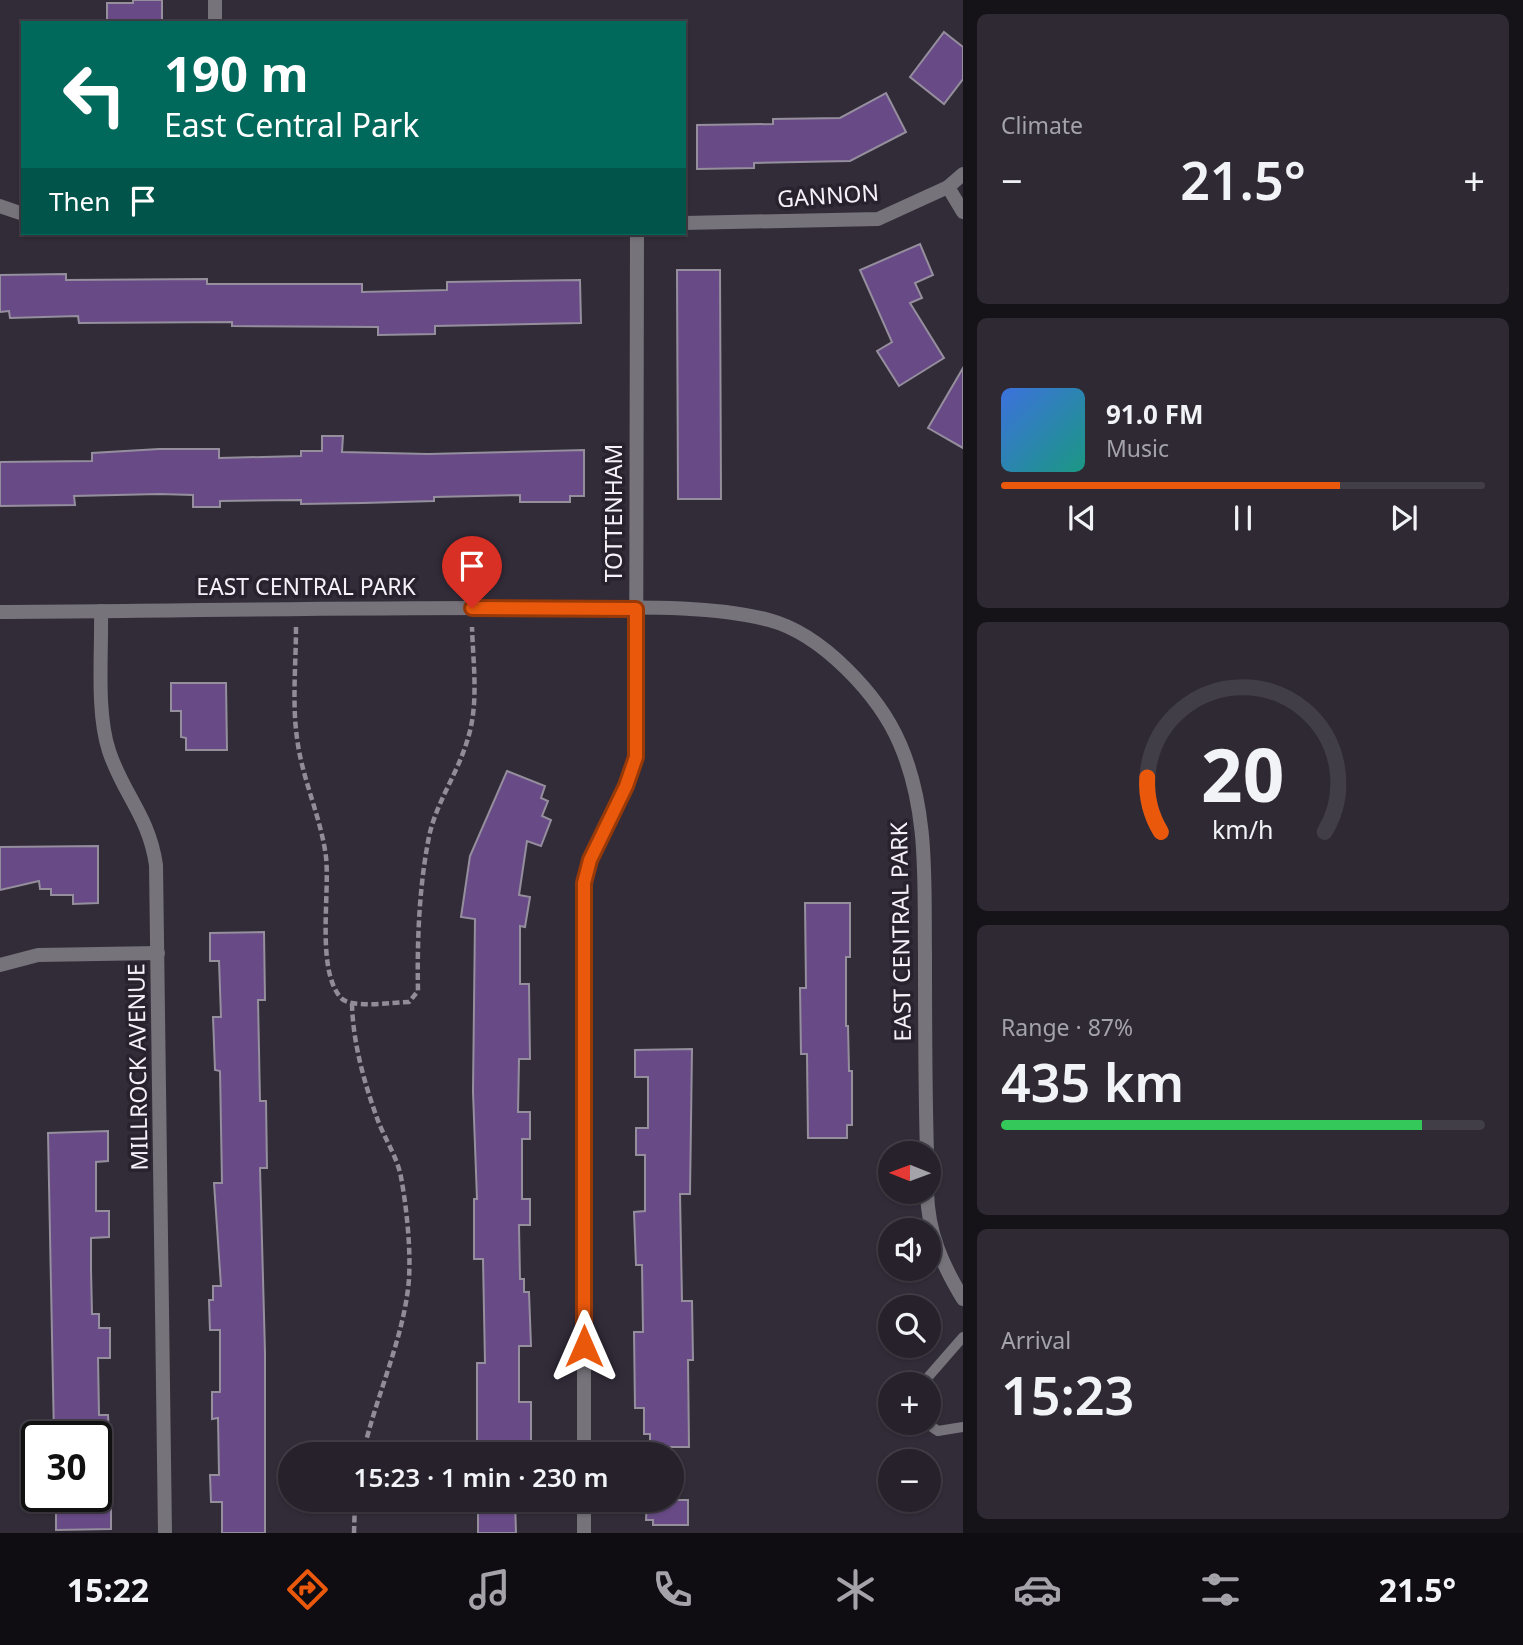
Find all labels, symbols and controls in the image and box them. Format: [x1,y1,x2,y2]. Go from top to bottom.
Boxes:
text: 190 m [164,40,309,106]
icon: left [49,49,140,140]
text: East Central Park [164,103,419,146]
text: Climate [1001,109,1083,141]
text: 21.5° [1180,144,1306,215]
text: − [1001,154,1023,206]
text: + [1463,154,1485,206]
street label: GANNON [776,175,880,215]
icon: arrive [124,182,162,220]
text: Then [49,183,110,219]
text: 91.0 FM [1106,396,1203,432]
text: Music [1106,432,1169,464]
street label: TOTTENHAM [597,444,629,582]
icon: previous [1063,499,1101,537]
icon: pause [1224,499,1262,537]
icon: next [1385,499,1423,537]
pin [442,536,502,608]
icon: arrive [453,547,491,585]
street label: EAST CENTRAL PARK [196,570,417,602]
text: 20 [1201,725,1285,824]
text: km/h [1212,812,1274,846]
street label: EAST CENTRAL PARK [882,821,918,1042]
street label: MILLROCK AVENUE [119,963,155,1171]
text: Range · 87% [1001,1011,1133,1043]
text: 435 km [1001,1046,1184,1117]
north arrow [878,1141,942,1204]
map controls [878,1141,941,1512]
button: sound [878,1218,941,1281]
button: search [878,1295,941,1358]
position arrow [547,1309,621,1383]
text: Arrival [1001,1324,1071,1356]
text: 15:23 [1001,1359,1134,1430]
button: + [878,1372,941,1435]
speed limit sign: 30 [21,1421,112,1512]
button: − [878,1449,941,1512]
text: 15:23 · 1 min · 230 m [354,1459,608,1495]
icon: directions [283,1565,332,1614]
icon: music [465,1565,514,1614]
icon: phone [648,1565,697,1614]
icon: climate [831,1565,880,1614]
icon: car [1013,1565,1062,1614]
icon: filters [1196,1565,1245,1614]
text: 15:22 [67,1568,149,1611]
text: 21.5° [1379,1568,1456,1611]

